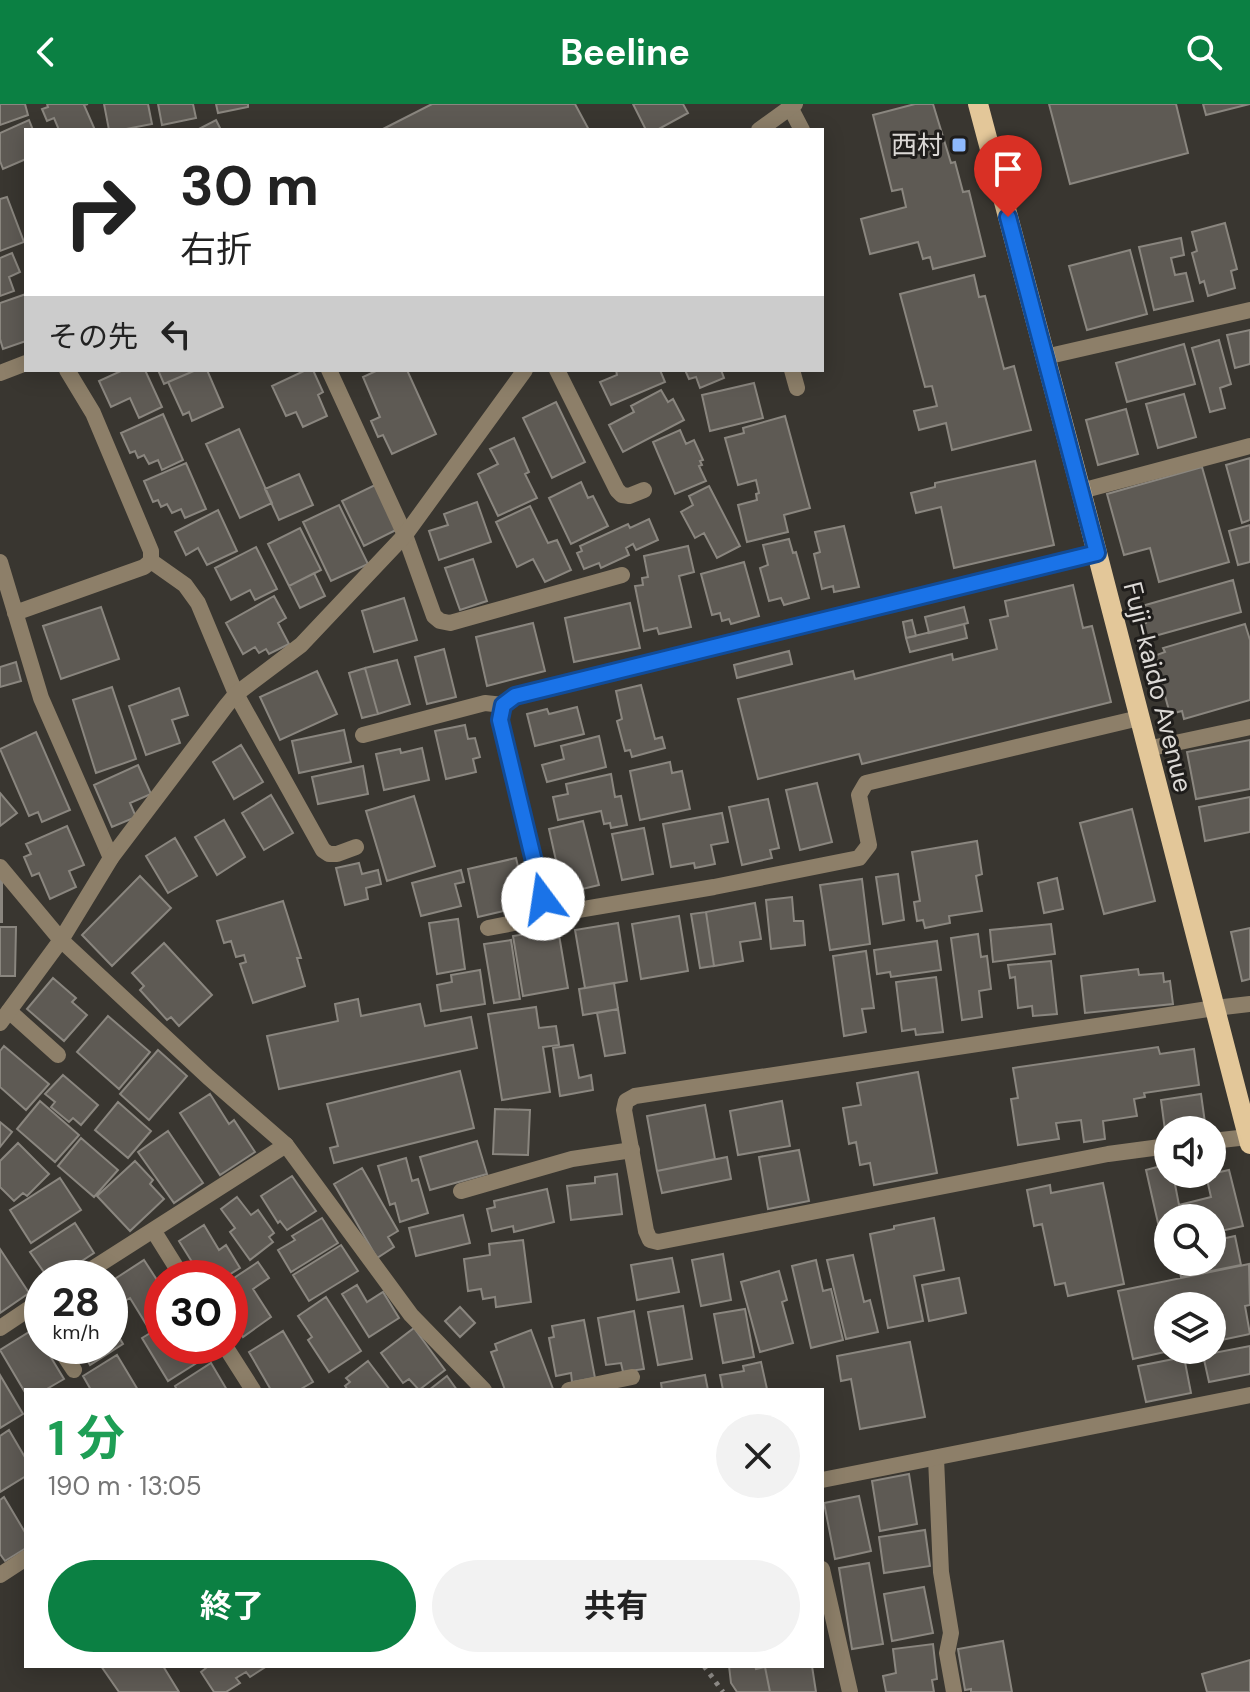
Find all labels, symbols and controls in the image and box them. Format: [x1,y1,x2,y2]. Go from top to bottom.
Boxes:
text: Beeline [560,29,690,76]
icon: back [24,30,68,74]
icon: search [1182,30,1226,74]
place label: 西村 [891,128,943,162]
pin [974,135,1042,217]
marker: 西村 [950,136,968,154]
icon: arrive [986,147,1030,191]
text: 30 m [180,149,319,222]
icon: right [48,160,152,264]
text: 右折 [180,226,252,273]
icon: left [154,312,198,356]
text: その先 [48,317,138,356]
street label: Fuji-kaido Avenue [1115,578,1201,796]
position arrow [501,857,585,941]
map controls [1154,1116,1226,1364]
button: sound [1154,1116,1226,1188]
button: search [1154,1204,1226,1276]
speed limit sign: 30 [144,1260,248,1364]
text: 28 [52,1276,100,1328]
button: layers [1154,1292,1226,1364]
text: km/h [52,1319,100,1345]
text: 1 分 [48,1407,125,1470]
button: close [716,1414,800,1498]
text: 190 m · 13:05 [48,1469,202,1503]
button: 終了 [48,1560,416,1652]
button: 共有 [432,1560,800,1652]

